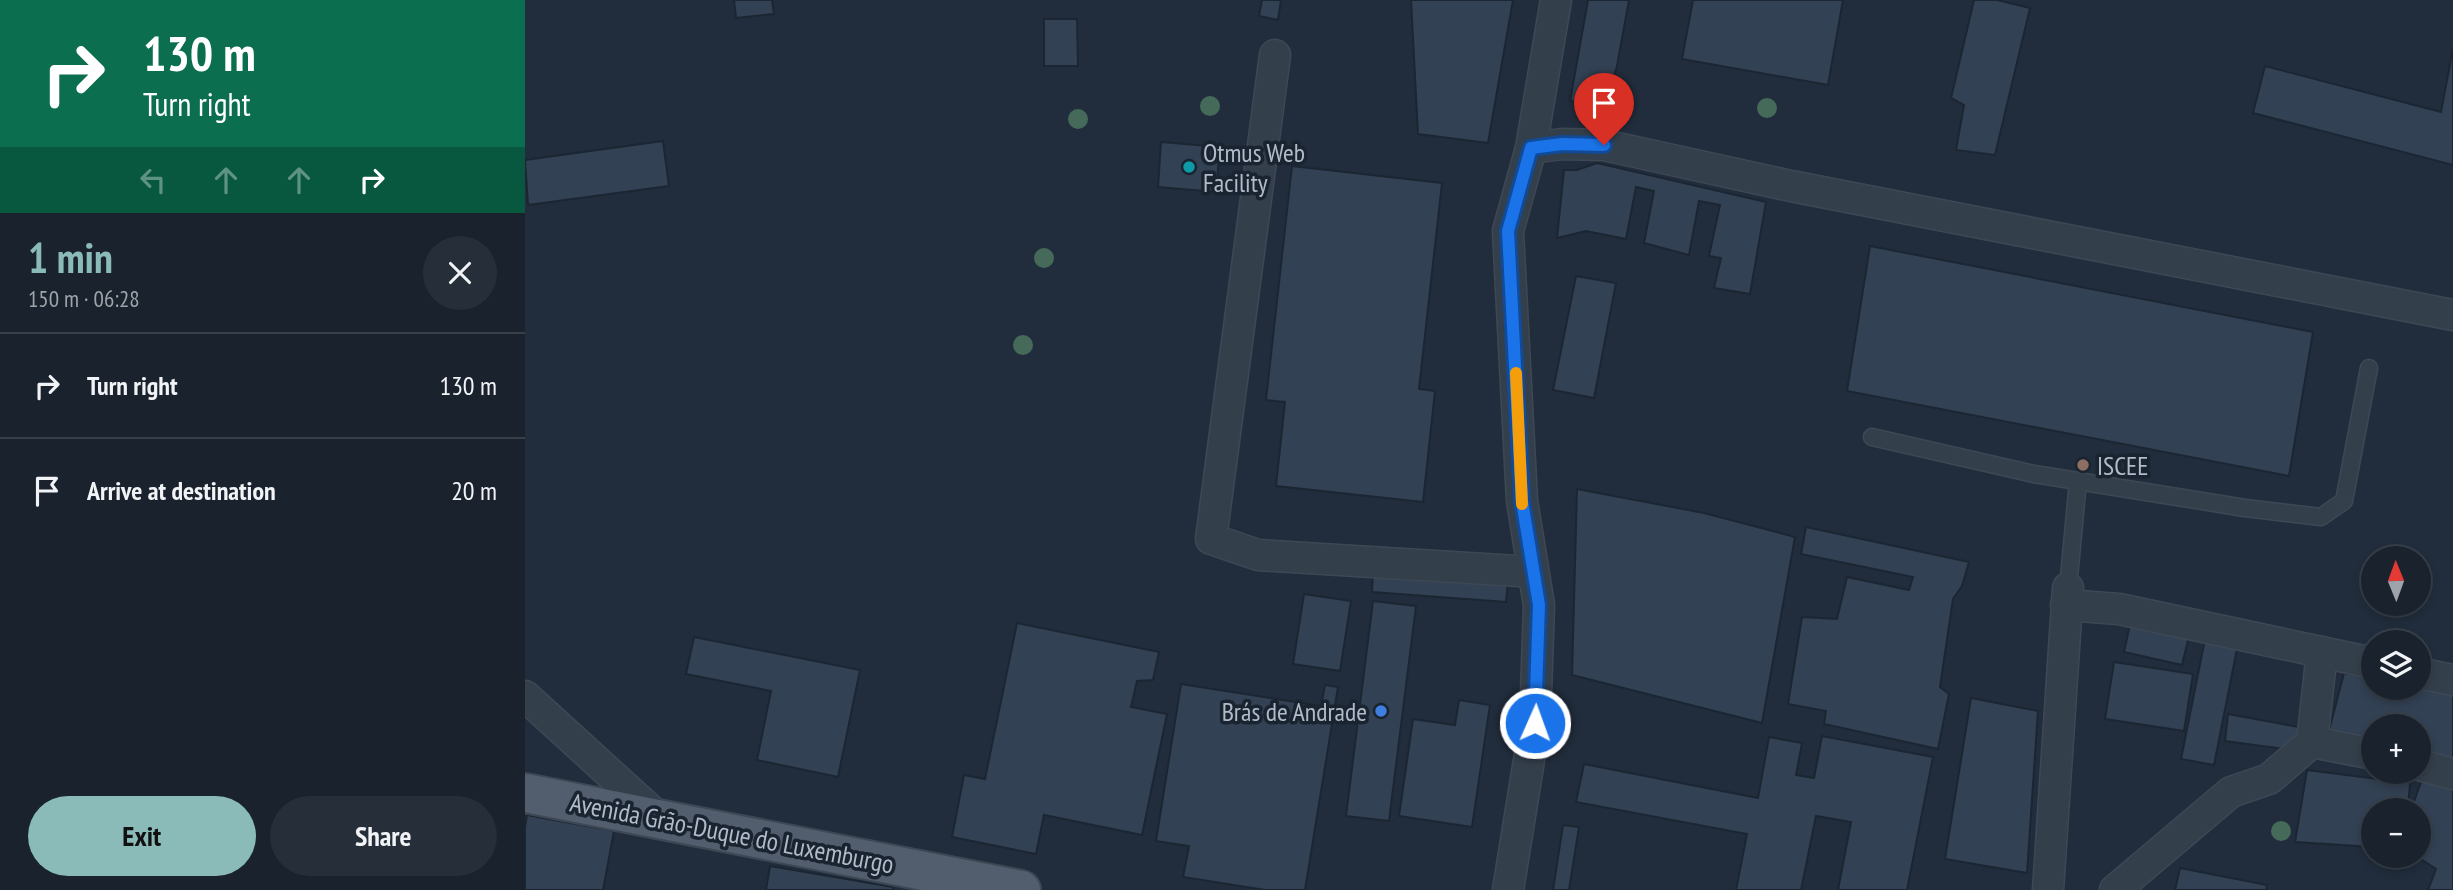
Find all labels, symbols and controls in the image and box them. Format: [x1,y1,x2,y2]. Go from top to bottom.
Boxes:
text: 130 m [143,21,256,85]
icon: right [28,28,119,119]
pin [1574,73,1634,145]
text: Turn right [143,83,251,125]
icon: arrive [1585,84,1623,122]
place label: Otmus Web Facility [1203,136,1305,199]
marker: Otmus Web Facility [1181,159,1197,175]
icon: left [134,161,172,199]
icon: ahead [207,161,245,199]
icon: ahead [280,161,318,199]
icon: right [353,161,391,199]
text: 1 min [28,230,113,285]
button: close [423,236,497,310]
text: 150 m · 06:28 [28,284,140,313]
icon: right [28,367,66,405]
text: Turn right [87,369,178,402]
text: 130 m [439,369,497,402]
place label: ISCEE [2097,449,2148,482]
marker: ISCEE [2075,457,2091,473]
icon: arrive [28,472,66,510]
text: Arrive at destination [87,474,276,507]
text: 20 m [451,474,497,507]
north arrow [2361,546,2431,616]
map controls [2361,546,2431,868]
button: layers [2361,630,2431,700]
position arrow [1498,686,1572,760]
place label: Brás de Andrade [1222,695,1367,728]
marker: Brás de Andrade [1373,703,1389,719]
button: + [2361,714,2431,784]
street label: Avenida Grão-Duque do Luxemburgo [567,785,897,881]
button: Exit [28,796,256,876]
button: Share [270,796,497,876]
button: − [2361,798,2431,868]

